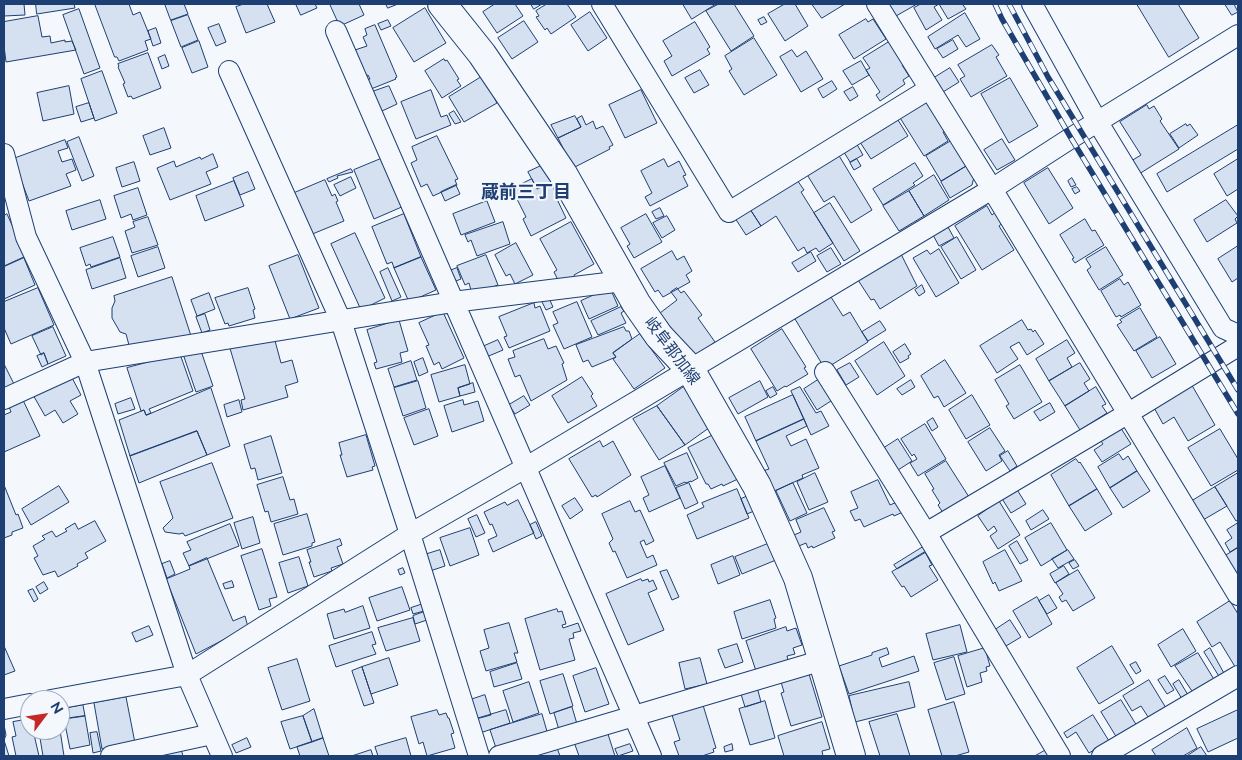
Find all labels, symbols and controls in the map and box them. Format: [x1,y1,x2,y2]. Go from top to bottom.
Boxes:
district label: 蔵前三丁目 [481,182,571,204]
street label: 岐阜那加線 [640,313,704,389]
north arrow [20,690,70,740]
text: N [47,699,67,716]

